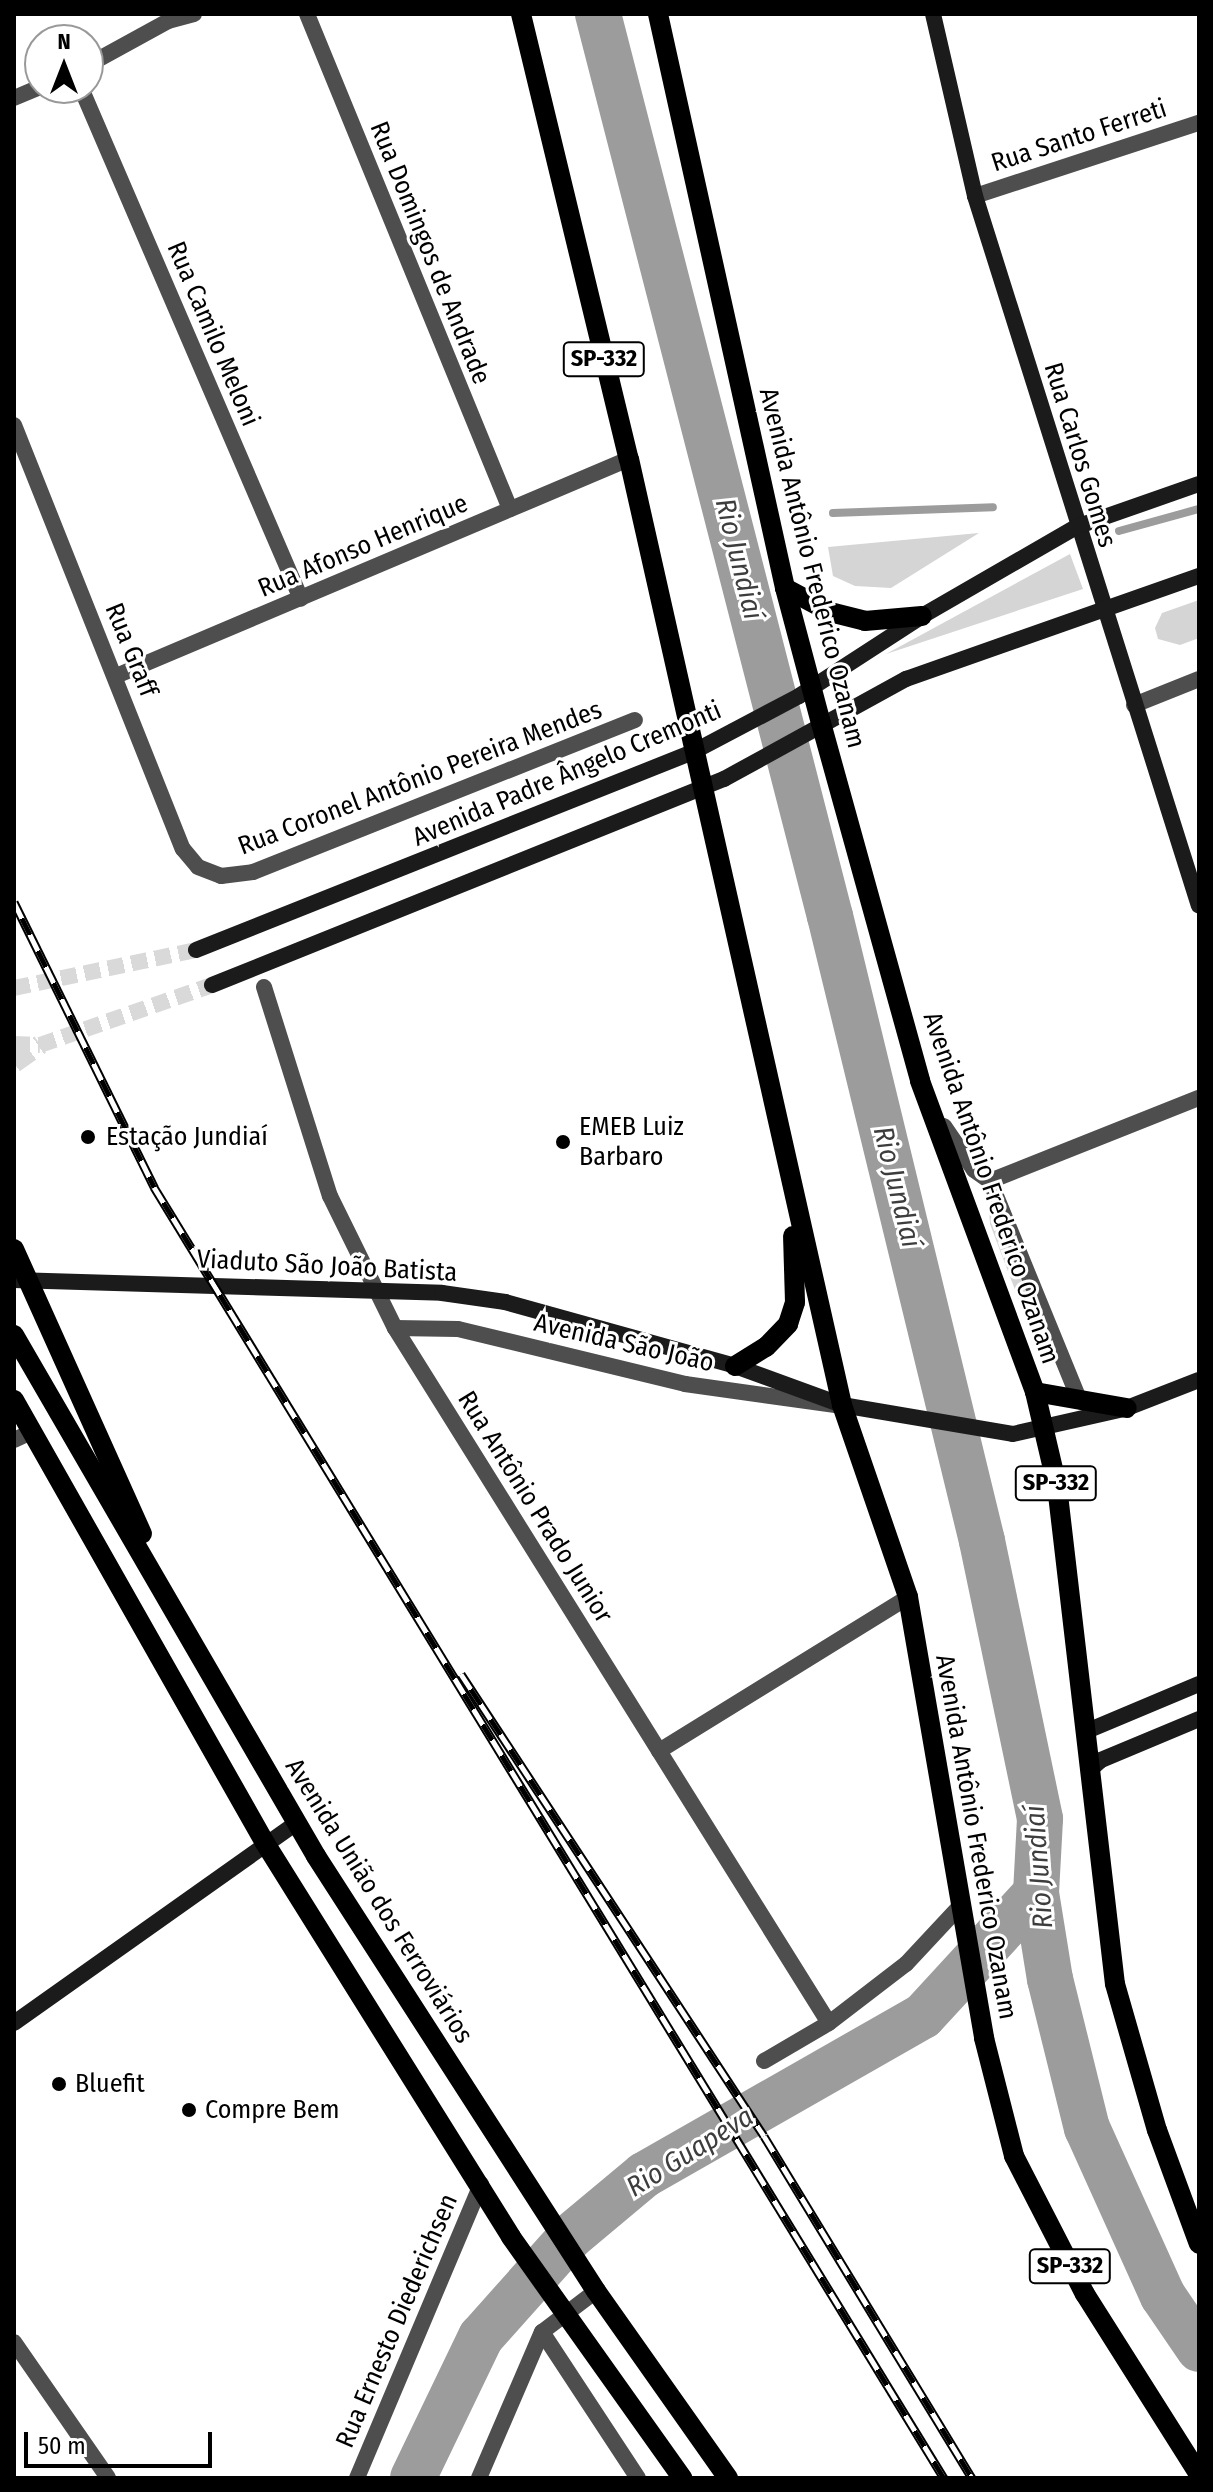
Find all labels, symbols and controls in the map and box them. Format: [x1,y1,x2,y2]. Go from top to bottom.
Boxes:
north arrow [24,24,104,104]
text: N [57,28,71,55]
street label: Rua Santo Ferreti [987,93,1171,179]
street label: Rua Domingos de Andrade [363,117,497,389]
street label: Rua Camilo Meloni [160,237,266,431]
road number: SP-332 [562,339,646,379]
street label: Rua Carlos Gomes [1037,359,1123,551]
street label: Avenida Antônio Frederico Ozanam [752,385,872,751]
street label: Rua Afonso Henrique [254,488,472,604]
water label: Rio Jundiaí [708,495,770,623]
street label: Rua Graff [98,599,164,701]
street label: Rua Coronel Antônio Pereira Mendes [234,694,606,862]
street label: Avenida Padre Ângelo Cremonti [408,695,726,853]
street label: Avenida Antônio Frederico Ozanam [916,1008,1066,1368]
place label: EMEB Luiz Barbaro [579,1111,684,1172]
place label: Estação Jundiaí [106,1121,268,1153]
water label: Rio Jundiaí [866,1123,928,1251]
marker: Estação Jundiaí [77,1126,99,1148]
marker: EMEB Luiz Barbaro [554,1133,572,1151]
street label: Viaduto São João Batista [196,1244,458,1288]
street label: Avenida São João [531,1307,717,1379]
street label: Rua Antônio Prado Junior [451,1385,619,1629]
road number: SP-332 [1014,1463,1098,1503]
street label: Avenida Antônio Frederico Ozanam [929,1652,1023,2022]
street label: Avenida União dos Ferroviários [278,1753,480,2049]
water label: Rio Jundiaí [1018,1804,1060,1930]
place label: Bluefit [75,2068,145,2100]
marker: Bluefit [50,2075,68,2093]
place label: Compre Bem [205,2094,340,2126]
water label: Rio Guapeva [620,2100,760,2204]
marker: Compre Bem [180,2101,198,2119]
street label: Rua Ernesto Diederichsen [329,2189,465,2453]
road number: SP-332 [1028,2246,1112,2286]
scale bar [28,2416,216,2466]
text: 50 m [38,2432,86,2460]

